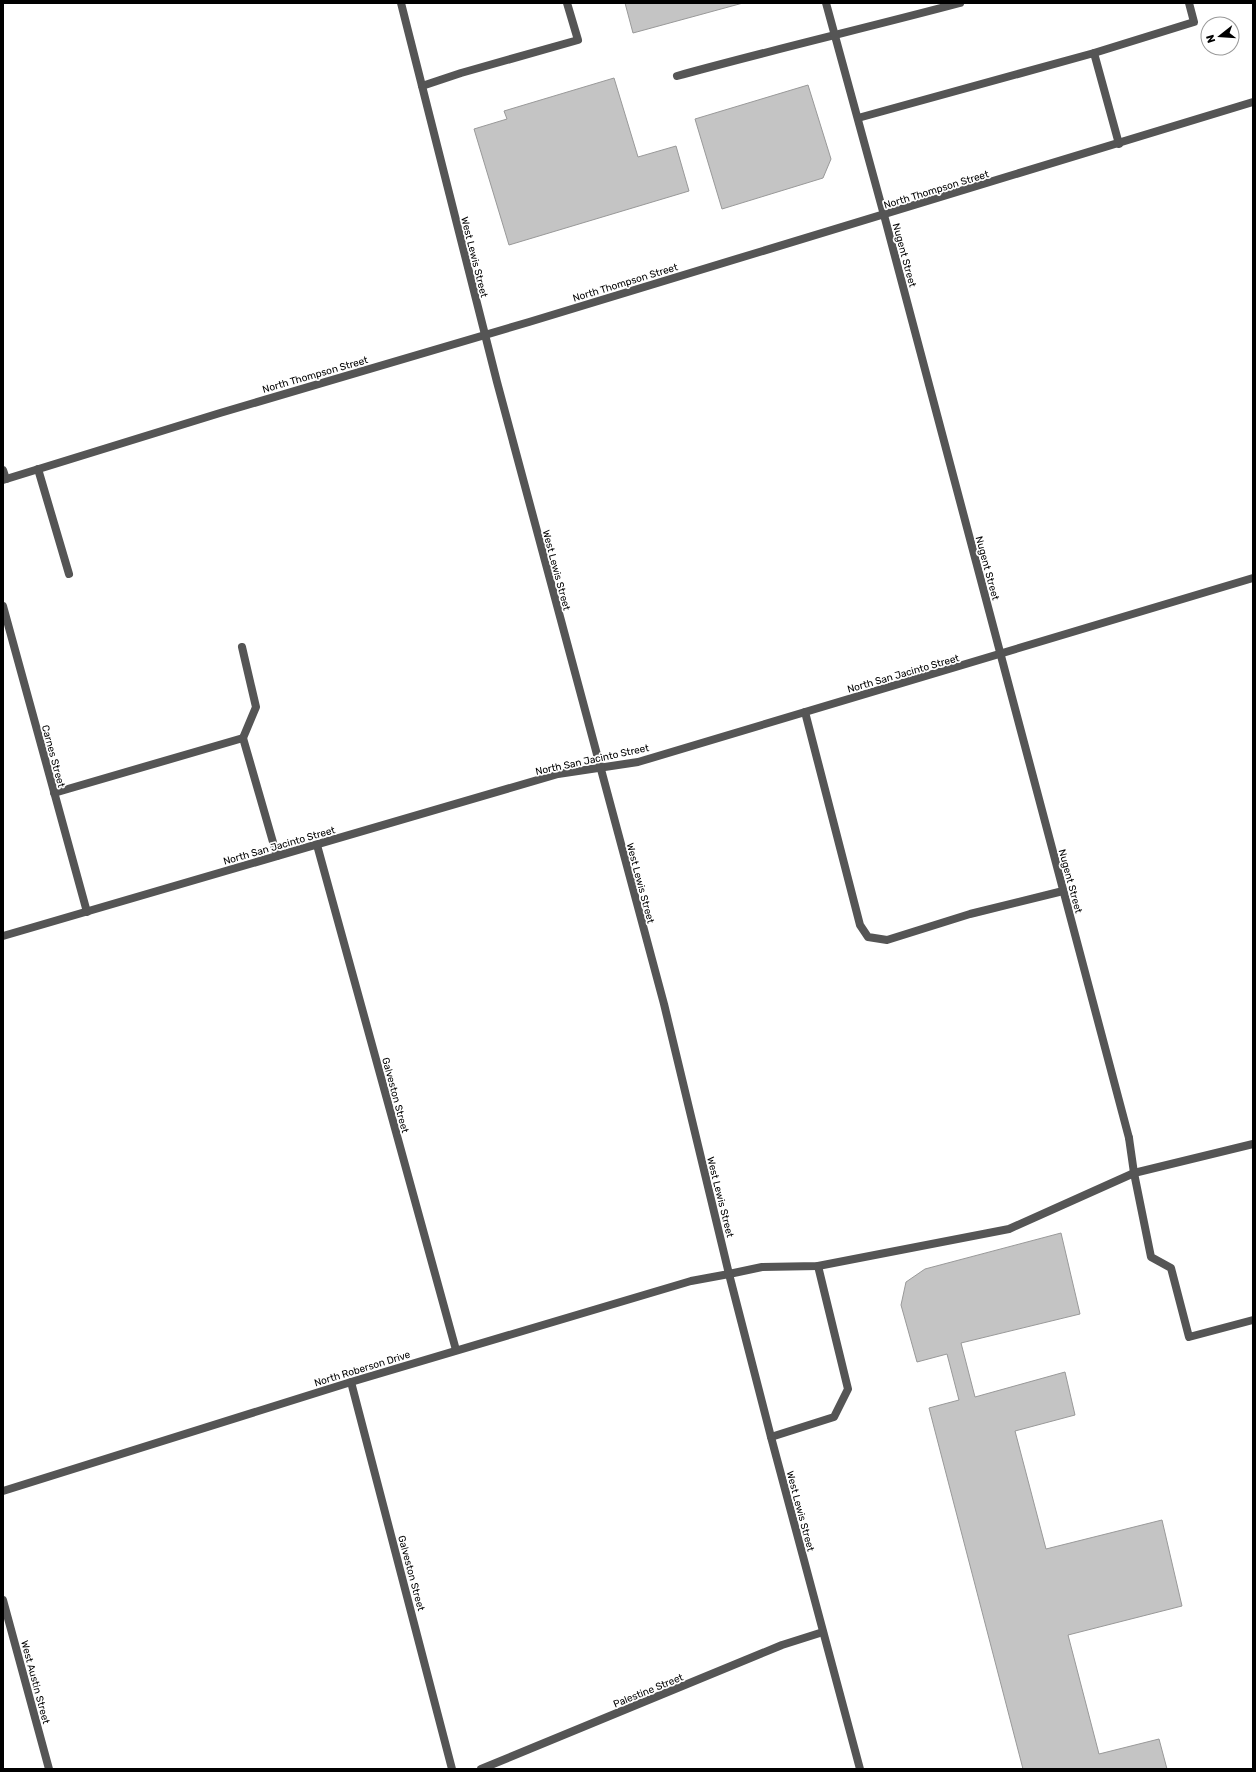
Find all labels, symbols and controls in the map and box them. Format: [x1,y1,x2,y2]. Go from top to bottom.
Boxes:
north arrow [1200,16,1240,56]
text: N [1204,33,1218,44]
street label: North Thompson Street [882,168,990,212]
street label: West Lewis Street [458,216,490,299]
street label: Nugent Street [890,222,918,289]
street label: North Thompson Street [571,261,679,305]
street label: North Thompson Street [261,354,370,396]
street label: West Lewis Street [540,529,573,612]
street label: Nugent Street [973,535,1001,602]
street label: North San Jacinto Street [846,652,961,696]
street label: Carnes Street [39,724,67,789]
street label: North San Jacinto Street [534,742,650,778]
street label: North San Jacinto Street [222,824,337,868]
street label: West Lewis Street [624,842,657,925]
street label: Nugent Street [1056,848,1084,915]
street label: Galveston Street [379,1056,411,1135]
street label: West Lewis Street [704,1156,736,1239]
street label: North Roberson Drive [313,1348,412,1389]
street label: West Lewis Street [784,1470,817,1553]
street label: Galveston Street [395,1534,427,1613]
street label: West Austin Street [18,1639,52,1725]
street label: Palestine Street [612,1671,685,1710]

